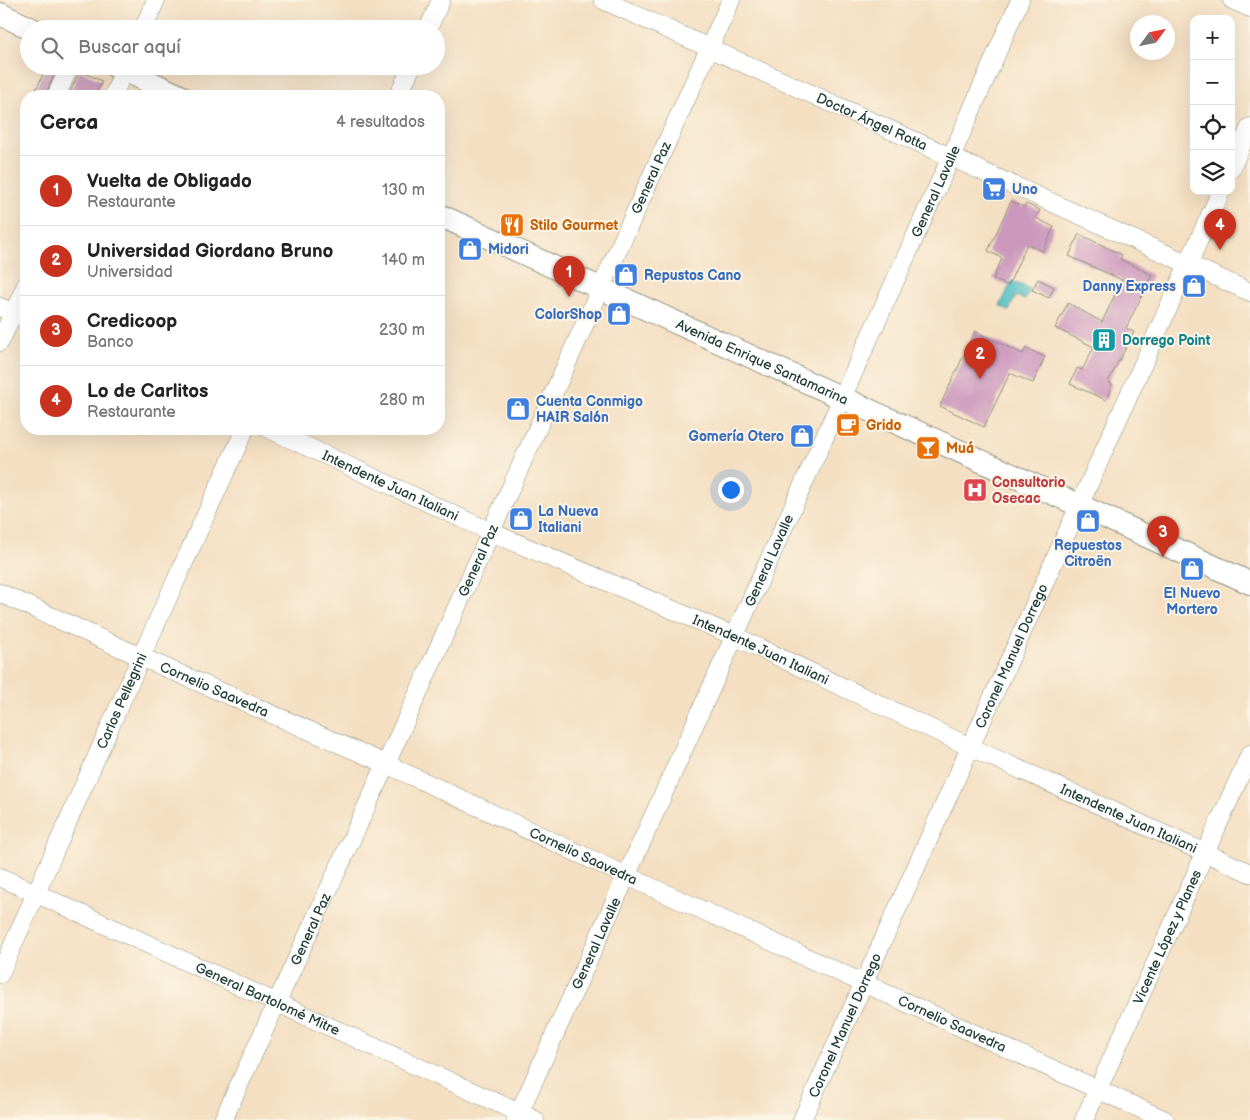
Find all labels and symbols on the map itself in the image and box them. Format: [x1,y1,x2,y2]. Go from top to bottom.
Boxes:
north arrow [1130,15,1175,60]
street label: Doctor Ángel Rotta [814,89,930,154]
street label: General Paz [627,138,675,216]
street label: General Lavalle [907,143,964,240]
supermarket icon: Uno [981,176,1007,202]
place label: Uno [1012,181,1038,198]
pin: 4 [1204,209,1236,250]
restaurant icon: Stilo Gourmet [499,212,525,238]
place label: Stilo Gourmet [530,217,619,234]
shop icon: Midori [457,236,483,262]
place label: Midori [488,241,529,258]
pin: 1 [553,256,585,297]
shop icon: Repustos Cano [613,262,639,288]
place label: Repustos Cano [644,267,741,284]
shop icon: Danny Express [1181,273,1207,299]
place label: Danny Express [1082,278,1176,295]
shop icon: ColorShop [606,301,632,327]
place label: ColorShop [535,306,602,323]
street label: Avenida Enrique Santamarina [674,315,851,408]
building icon: Dorrego Point [1091,327,1117,353]
place label: Dorrego Point [1122,332,1211,349]
pin: 2 [964,338,996,379]
place label: Cuenta Conmigo HAIR Salón [536,393,643,426]
shop icon: Cuenta Conmigo HAIR Salón [505,396,531,422]
cafe icon: Grido [835,412,861,438]
place label: Grido [866,417,901,434]
shop icon: Gomería Otero [789,423,815,449]
place label: Gomería Otero [689,428,784,445]
bar icon: Muá [915,435,941,461]
place label: Muá [946,440,974,457]
street label: Intendente Juan Italiani [320,446,461,524]
place label: Consultorio Osecac [992,474,1065,507]
your location [718,477,744,503]
hospital icon: Consultorio Osecac [962,477,988,503]
place label: La Nueva Italiani [538,503,599,536]
shop icon: La Nueva Italiani [508,506,534,532]
shop icon: Repuestos Citroën [1075,508,1101,534]
street label: General Lavalle [741,512,797,609]
pin: 3 [1147,516,1179,557]
street label: General Paz [454,521,502,599]
place label: Repuestos Citroën [1054,537,1122,570]
shop icon: El Nuevo Mortero [1179,556,1205,582]
street label: Coronel Manuel Dorrego [971,581,1051,731]
place label: El Nuevo Mortero [1163,585,1221,618]
street label: Intendente Juan Italiani [690,611,832,688]
street label: Carlos Pellegrini [93,650,150,751]
street label: Cornelio Saavedra [157,658,272,720]
street label: Intendente Juan Italiani [1058,780,1200,857]
street label: Cornelio Saavedra [527,823,640,888]
street label: Vicente López y Planes [1129,867,1205,1007]
street label: General Paz [287,890,334,968]
street label: General Lavalle [568,894,624,992]
street label: Coronel Manuel Dorrego [805,950,885,1100]
street label: General Bartolomé Mitre [193,958,343,1039]
street label: Cornelio Saavedra [895,992,1009,1055]

